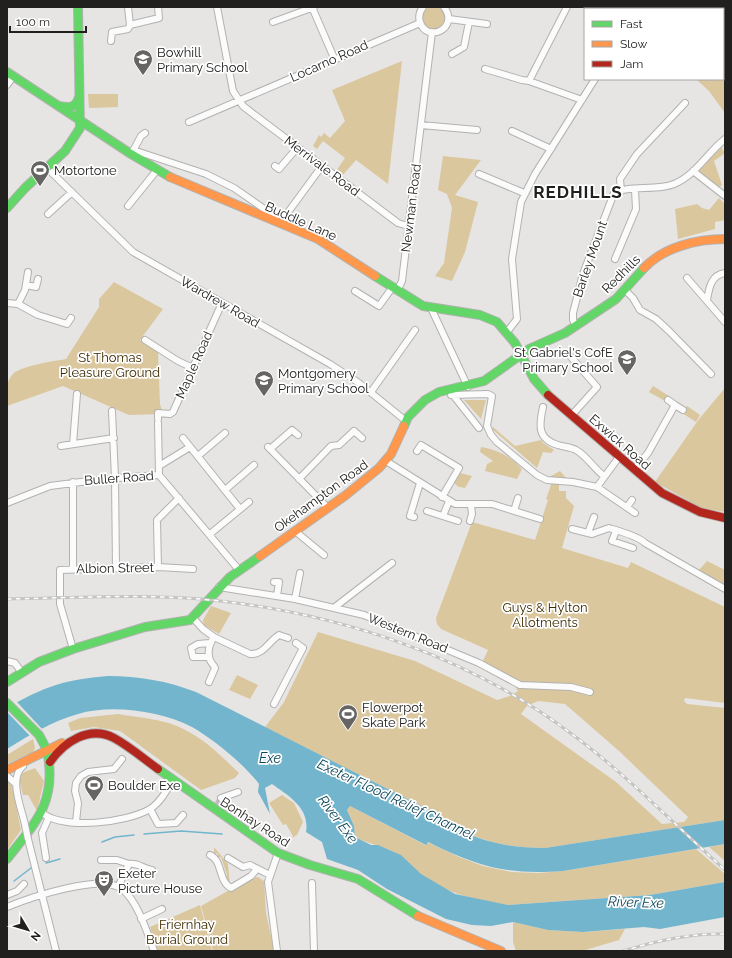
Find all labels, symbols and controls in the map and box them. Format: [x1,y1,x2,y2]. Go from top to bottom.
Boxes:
scale bar [10,8,86,34]
legend [584,8,724,80]
text: 100 m [16,15,50,29]
text: Fast [620,17,643,31]
street label: Locarno Road [288,37,370,85]
text: Slow [620,37,647,51]
place label: Bowhill Primary School [157,45,248,75]
school or university icon: Bowhill Primary School [132,48,154,76]
text: Jam [620,57,643,71]
street label: Merrivale Road [281,133,363,199]
sports icon: Motortone [29,159,51,187]
place label: Motortone [54,163,117,178]
street label: Newman Road [398,163,424,253]
district label: REDHILLS [533,182,623,202]
street label: Buddle Lane [263,199,340,244]
street label: Barley Mount [570,218,610,299]
street label: Redhills [599,252,643,296]
street label: Wardrew Road [178,273,262,331]
street label: Maple Road [172,329,216,401]
place label: St Gabriel's CofE Primary School [514,345,613,375]
school or university icon: St Gabriel's CofE Primary School [616,348,638,376]
park label: St Thomas Pleasure Ground [60,350,160,380]
place label: Montgomery Primary School [278,366,369,396]
school or university icon: Montgomery Primary School [253,369,275,397]
street label: Exwick Road [586,411,654,473]
street label: Okehampton Road [271,457,371,535]
street label: Buller Road [84,468,154,488]
street label: Albion Street [76,560,155,576]
park label: Guys & Hylton Allotments [502,600,588,630]
street label: Western Road [366,610,450,656]
place label: Flowerpot Skate Park [362,700,426,730]
sports icon: Flowerpot Skate Park [337,703,359,731]
water label: Exe [259,750,282,766]
water label: Exeter Flood Relief Channel [315,755,477,843]
sports icon: Boulder Exe [83,774,105,802]
place label: Boulder Exe [108,778,181,793]
water label: River Exe [315,792,362,847]
street label: Bonhay Road [218,794,292,850]
place label: Exeter Picture House [118,866,203,896]
theatre icon: Exeter Picture House [93,869,115,897]
water label: River Exe [608,893,665,911]
north arrow [8,910,48,950]
park label: Friernhay Burial Ground [146,917,228,947]
text: N [28,929,43,943]

